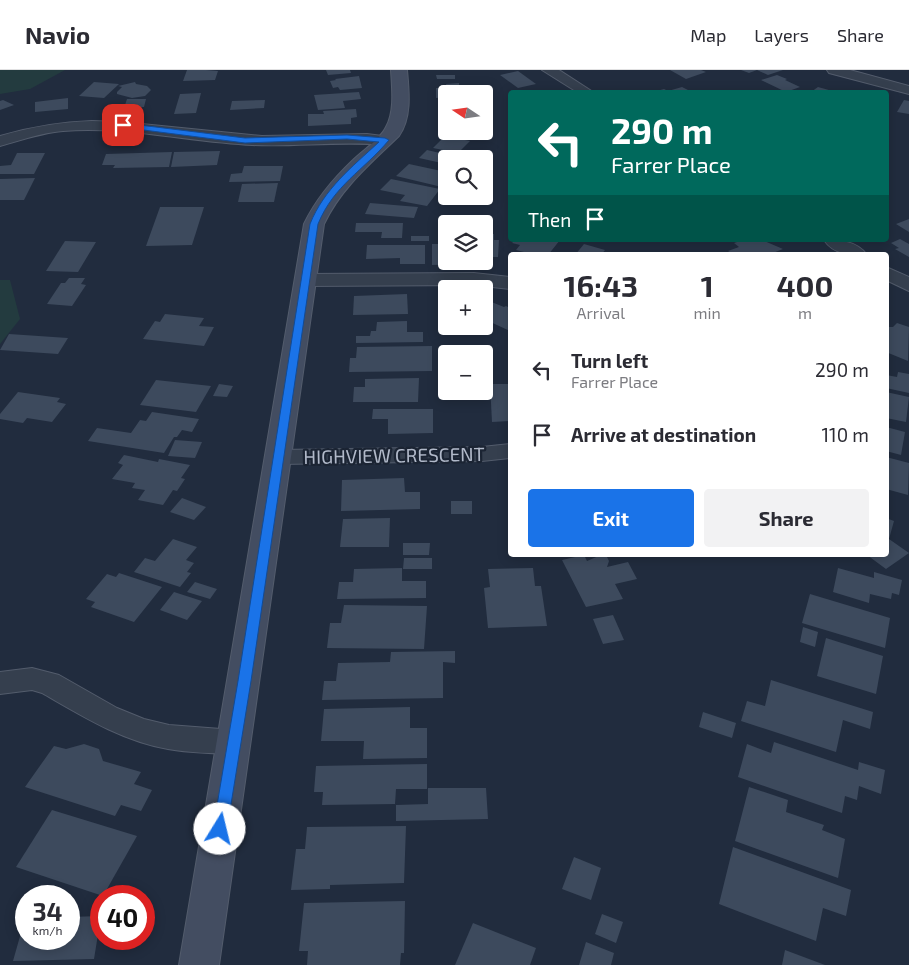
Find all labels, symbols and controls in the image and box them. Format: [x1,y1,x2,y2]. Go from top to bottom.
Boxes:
text: Navio [25,20,90,49]
text: Map [690,24,726,46]
text: Layers [754,24,809,46]
text: Share [837,24,884,46]
north arrow [438,85,492,140]
map controls [438,85,493,400]
pin [102,104,144,146]
text: 290 m [611,109,712,151]
icon: left [528,110,593,175]
icon: arrive [109,111,137,139]
button: search [438,150,493,205]
text: Farrer Place [611,151,731,177]
icon: arrive [581,205,609,233]
text: Then [528,208,571,231]
button: layers [438,215,493,270]
text: 16:43 [564,267,638,303]
text: 1 [701,267,714,303]
text: 400 [776,267,833,303]
button: + [438,280,493,335]
text: Arrival [576,303,625,322]
text: min [694,303,721,322]
text: m [798,303,812,322]
button: − [438,345,493,400]
text: Turn left [571,349,648,372]
icon: left [528,356,556,384]
text: 290 m [815,358,869,381]
text: Farrer Place [571,372,658,391]
icon: arrive [528,421,556,449]
text: Arrive at destination [571,423,756,446]
text: 110 m [822,423,869,446]
street label: HIGHVIEW CRESCENT [303,442,485,468]
button: Exit [528,489,694,547]
button: Share [704,489,869,547]
position arrow [193,802,245,854]
speed limit sign: 40 [90,885,155,950]
text: 34 [32,896,63,926]
text: km/h [33,923,62,937]

